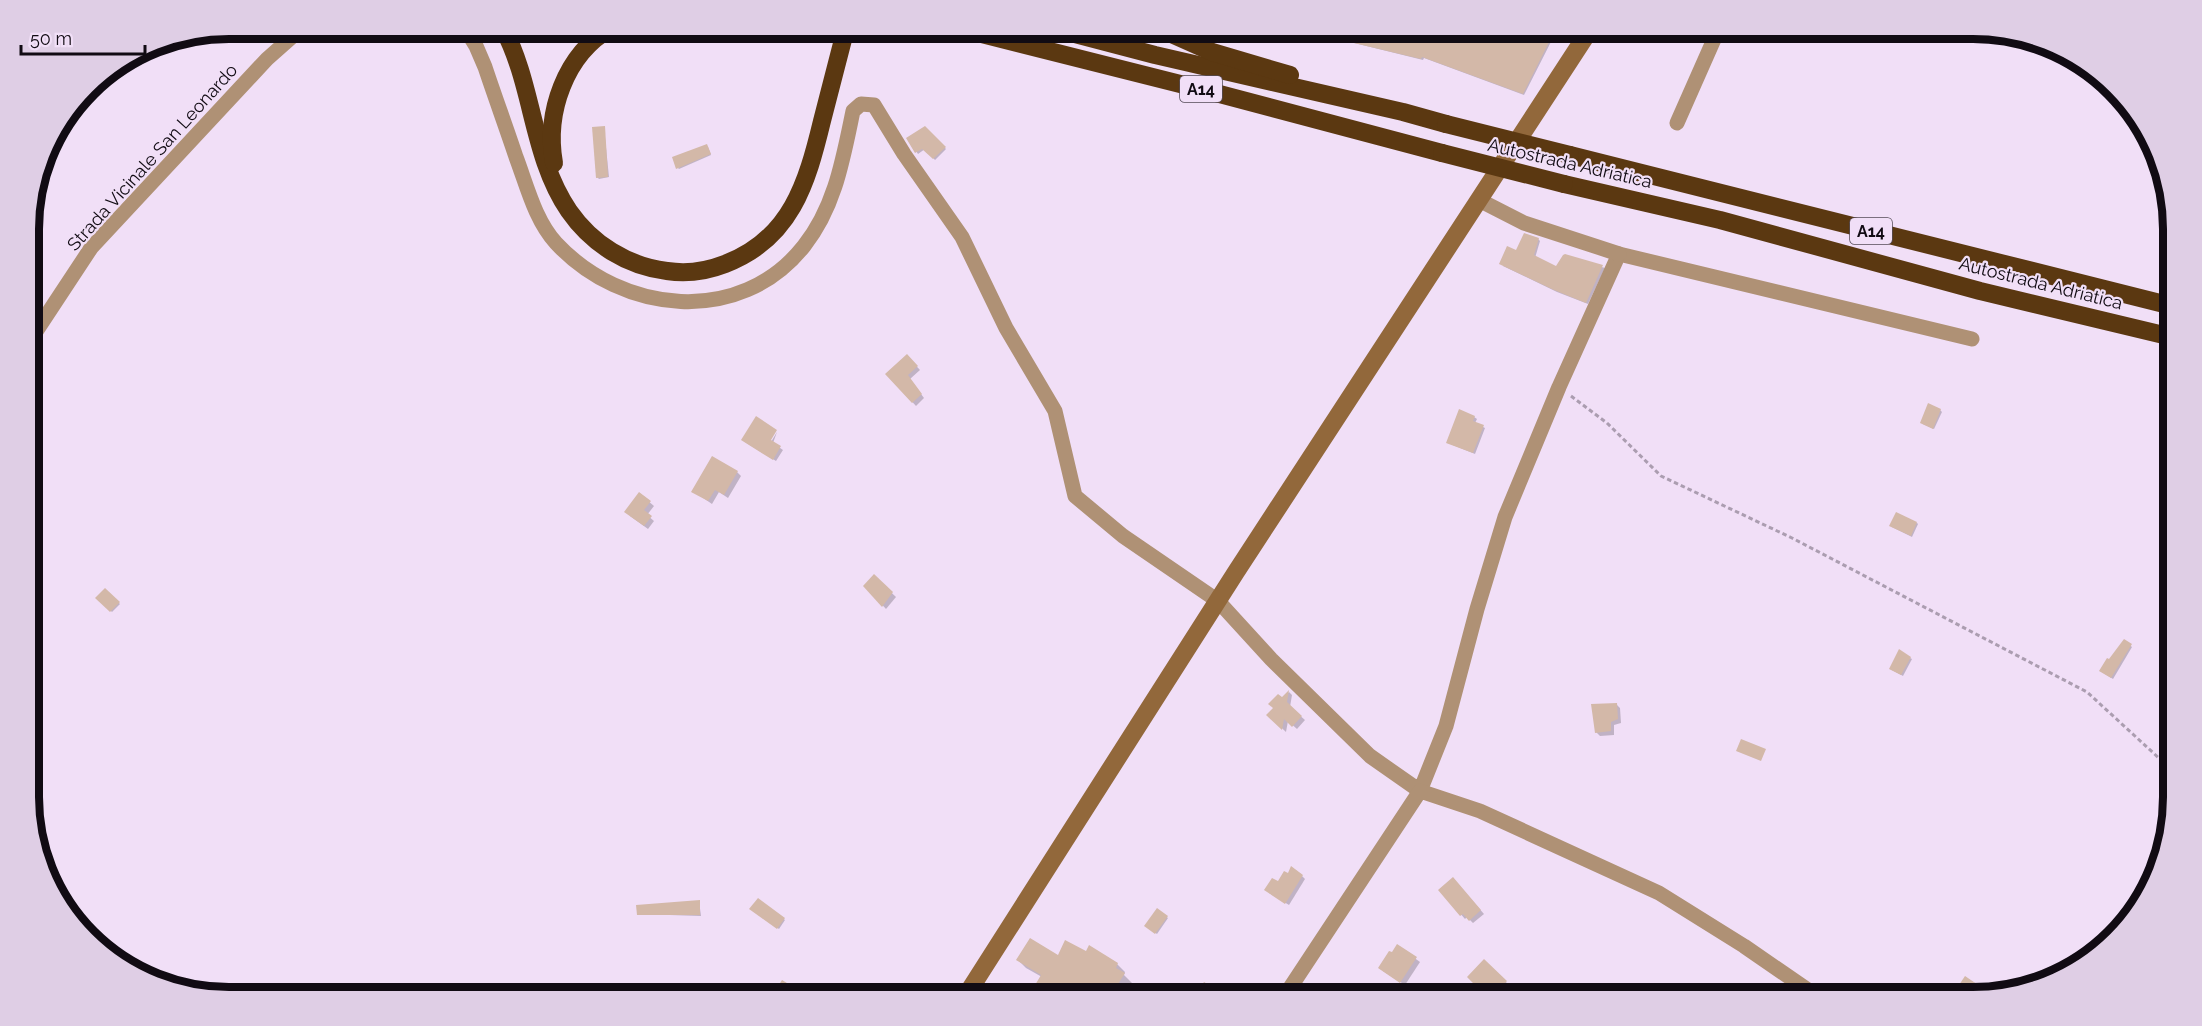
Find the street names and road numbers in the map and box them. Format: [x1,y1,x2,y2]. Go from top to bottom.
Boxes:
street label: Strada Vicinale San Leonardo [63,59,242,255]
road number: A14 [1180,76,1222,102]
street label: Autostrada Adriatica [1486,134,1654,192]
road number: A14 [1850,218,1892,244]
street label: Autostrada Adriatica [1957,253,2125,313]

